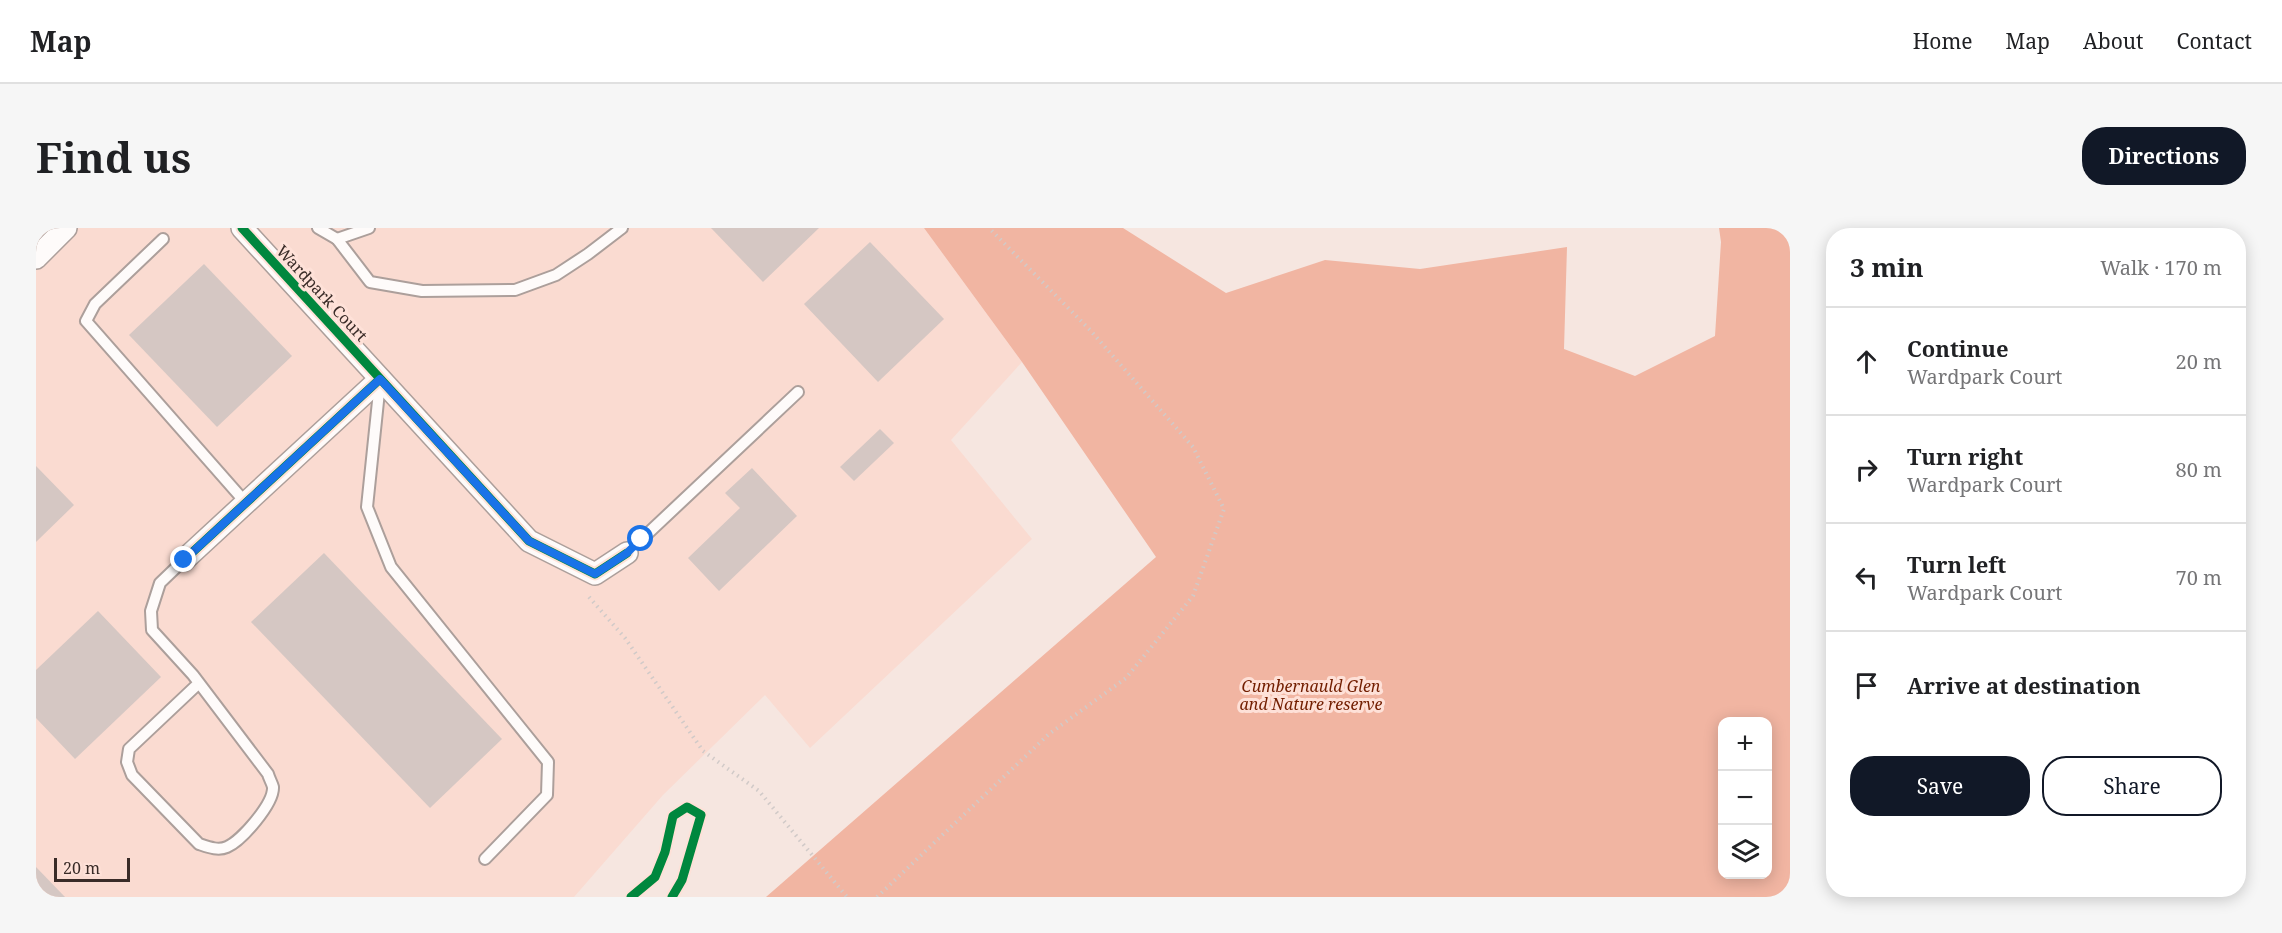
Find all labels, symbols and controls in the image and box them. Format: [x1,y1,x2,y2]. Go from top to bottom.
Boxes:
text: Map [30,22,92,60]
text: Home [1913,27,1973,55]
text: Map [2006,27,2050,55]
text: About [2083,27,2144,55]
text: Contact [2177,27,2252,55]
button: Directions [2082,127,2246,185]
text: Find us [36,128,191,185]
street label: Wardpark Court [272,240,373,346]
text: 3 min [1850,249,1924,285]
text: Walk · 170 m [2100,254,2222,281]
text: Continue [1907,333,2009,363]
icon: ahead [1850,345,1883,378]
text: 20 m [2176,348,2222,375]
text: Wardpark Court [1907,363,2062,390]
text: Turn right [1907,441,2023,471]
icon: right [1850,453,1883,486]
text: 80 m [2176,456,2222,483]
text: Wardpark Court [1907,471,2062,498]
route start [627,525,653,551]
route end [170,546,196,572]
text: Turn left [1907,549,2006,579]
icon: left [1850,561,1883,594]
text: 70 m [2176,564,2222,591]
text: Wardpark Court [1907,579,2062,606]
icon: arrive [1850,669,1883,702]
text: Arrive at destination [1907,670,2141,700]
park label: Cumbernauld Glen and Nature reserve [1240,675,1382,715]
map controls [1718,717,1772,879]
button: + [1718,717,1772,771]
button: Save [1850,756,2030,816]
button: Share [2042,756,2222,816]
button: − [1718,771,1772,825]
button: layers [1718,825,1772,879]
scale bar [54,855,130,882]
text: 20 m [63,857,100,879]

